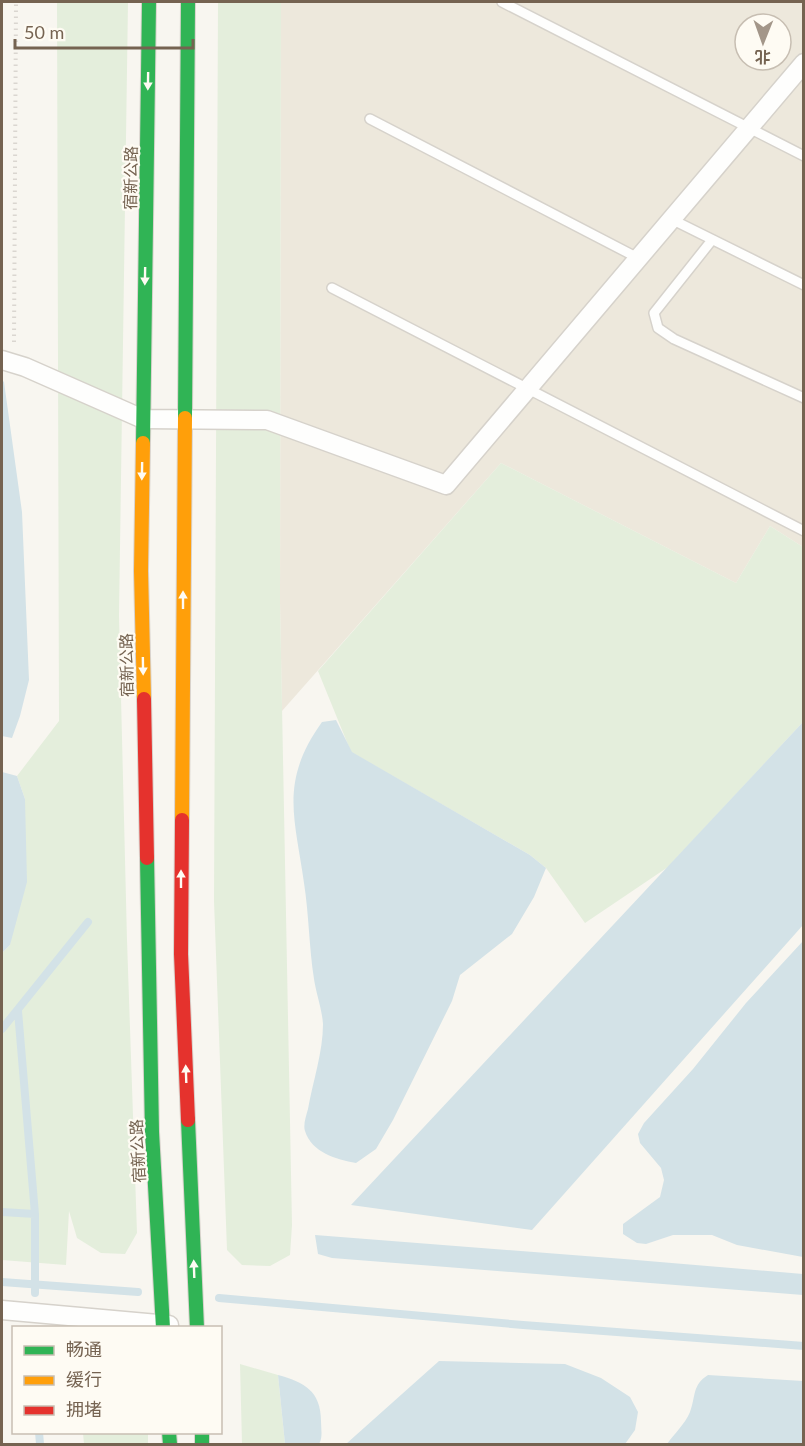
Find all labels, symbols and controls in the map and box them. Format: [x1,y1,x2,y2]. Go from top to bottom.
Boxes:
scale bar [15,12,194,50]
north arrow [733,12,793,72]
text: 50 m [24,21,64,43]
text: 北 [755,48,771,67]
one-way arrow [143,71,153,90]
street label: 宿新公路 [120,146,140,210]
one-way arrow [140,266,150,285]
one-way arrow [137,461,147,480]
one-way arrow [178,591,188,610]
street label: 宿新公路 [116,633,136,697]
one-way arrow [138,656,147,675]
one-way arrow [176,870,186,889]
one-way arrow [182,1065,191,1084]
street label: 宿新公路 [126,1119,148,1183]
one-way arrow [190,1260,199,1279]
legend [12,1326,222,1434]
text: 畅通 [66,1338,102,1360]
text: 缓行 [66,1368,102,1390]
text: 拥堵 [66,1398,102,1420]

